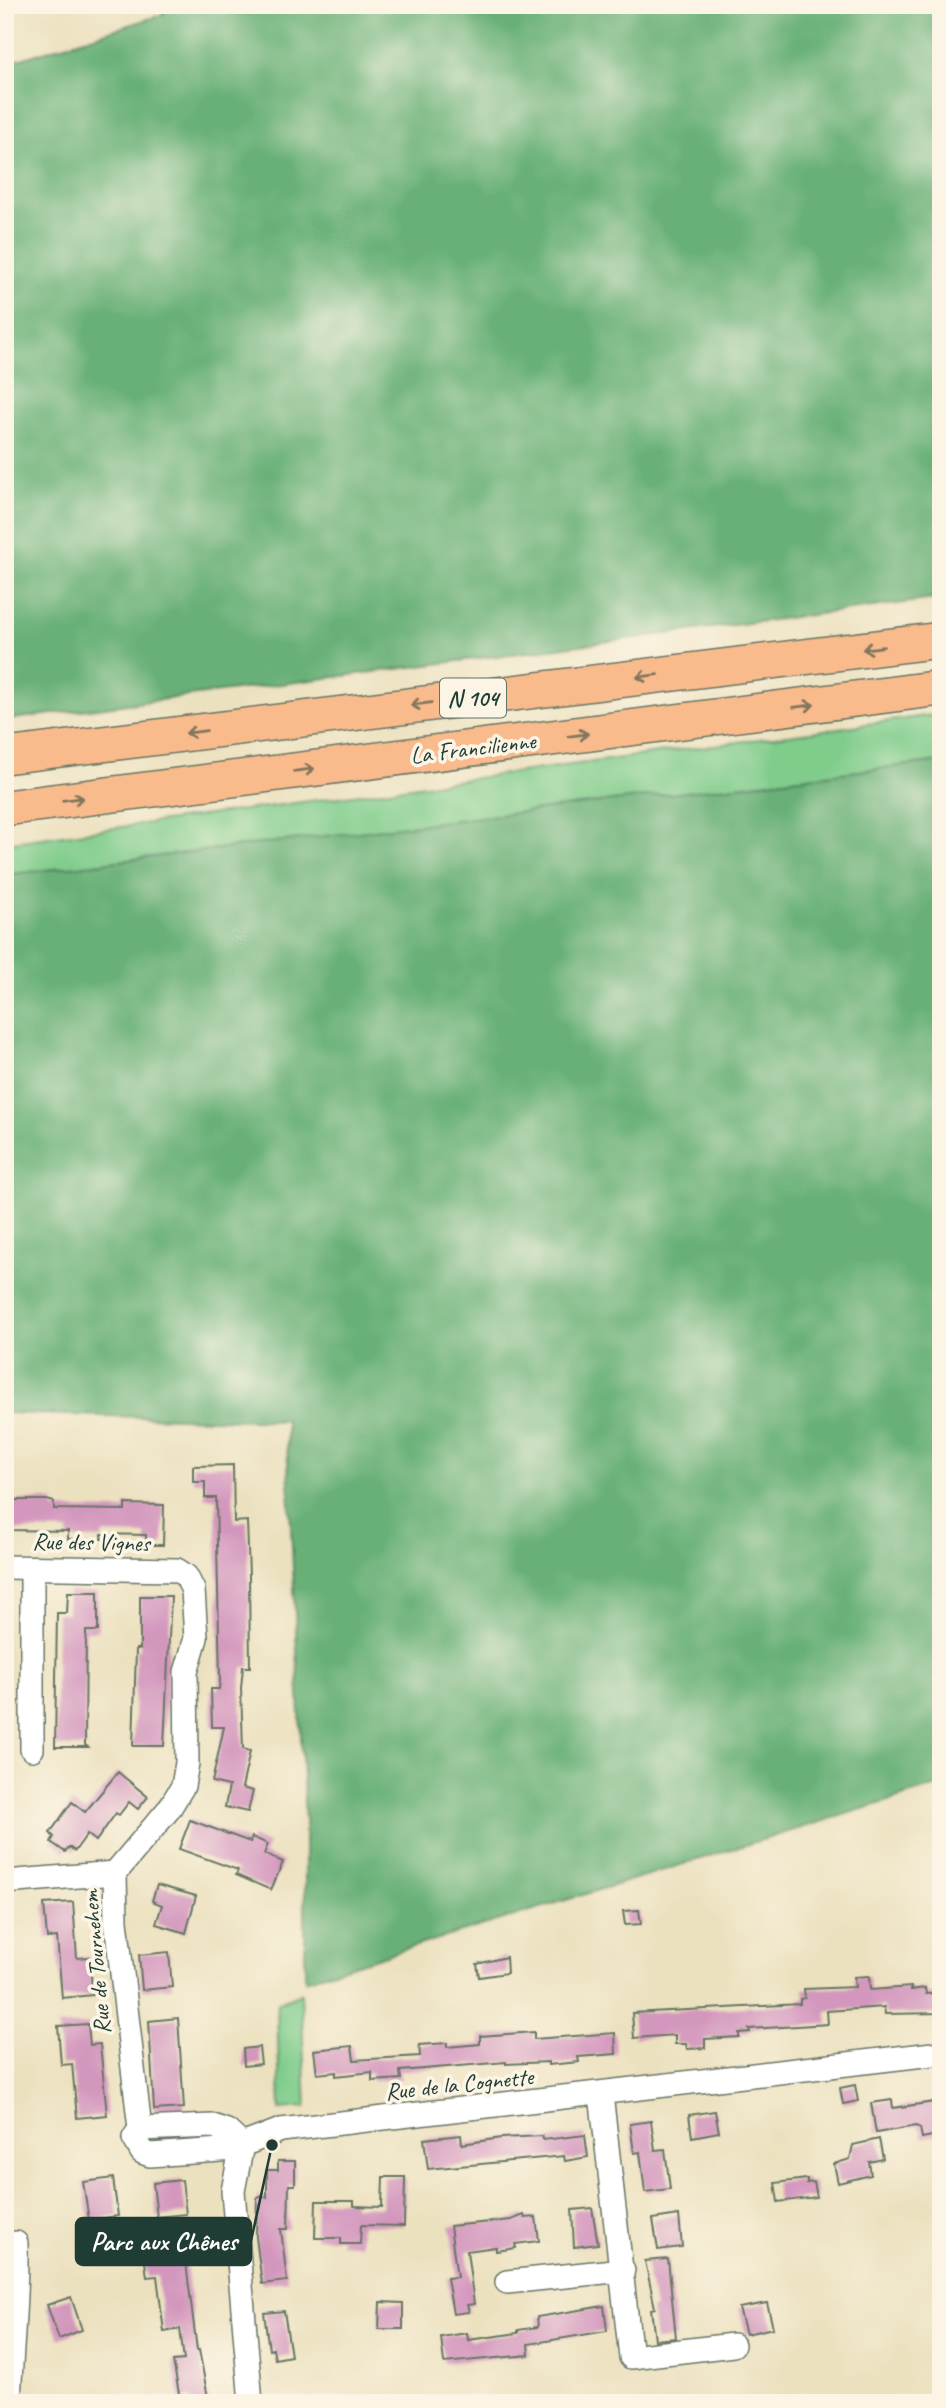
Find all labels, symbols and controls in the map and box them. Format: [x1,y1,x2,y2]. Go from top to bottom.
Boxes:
one-way arrow [862,642,885,655]
one-way arrow [636,670,659,683]
road number: N 104 [440,678,506,718]
one-way arrow [411,698,433,711]
one-way arrow [792,700,815,713]
street label: La Francilienne [409,725,539,771]
one-way arrow [185,726,208,739]
one-way arrow [567,729,589,742]
one-way arrow [292,763,315,776]
one-way arrow [61,793,84,806]
street label: Rue des Vignes [32,1526,152,1558]
street label: Rue de Tournehem [75,1887,117,2035]
street label: Rue de la Cognette [384,2061,537,2107]
callout: Parc aux Chênes [76,2218,251,2265]
text: Parc aux Chênes [91,2225,240,2258]

